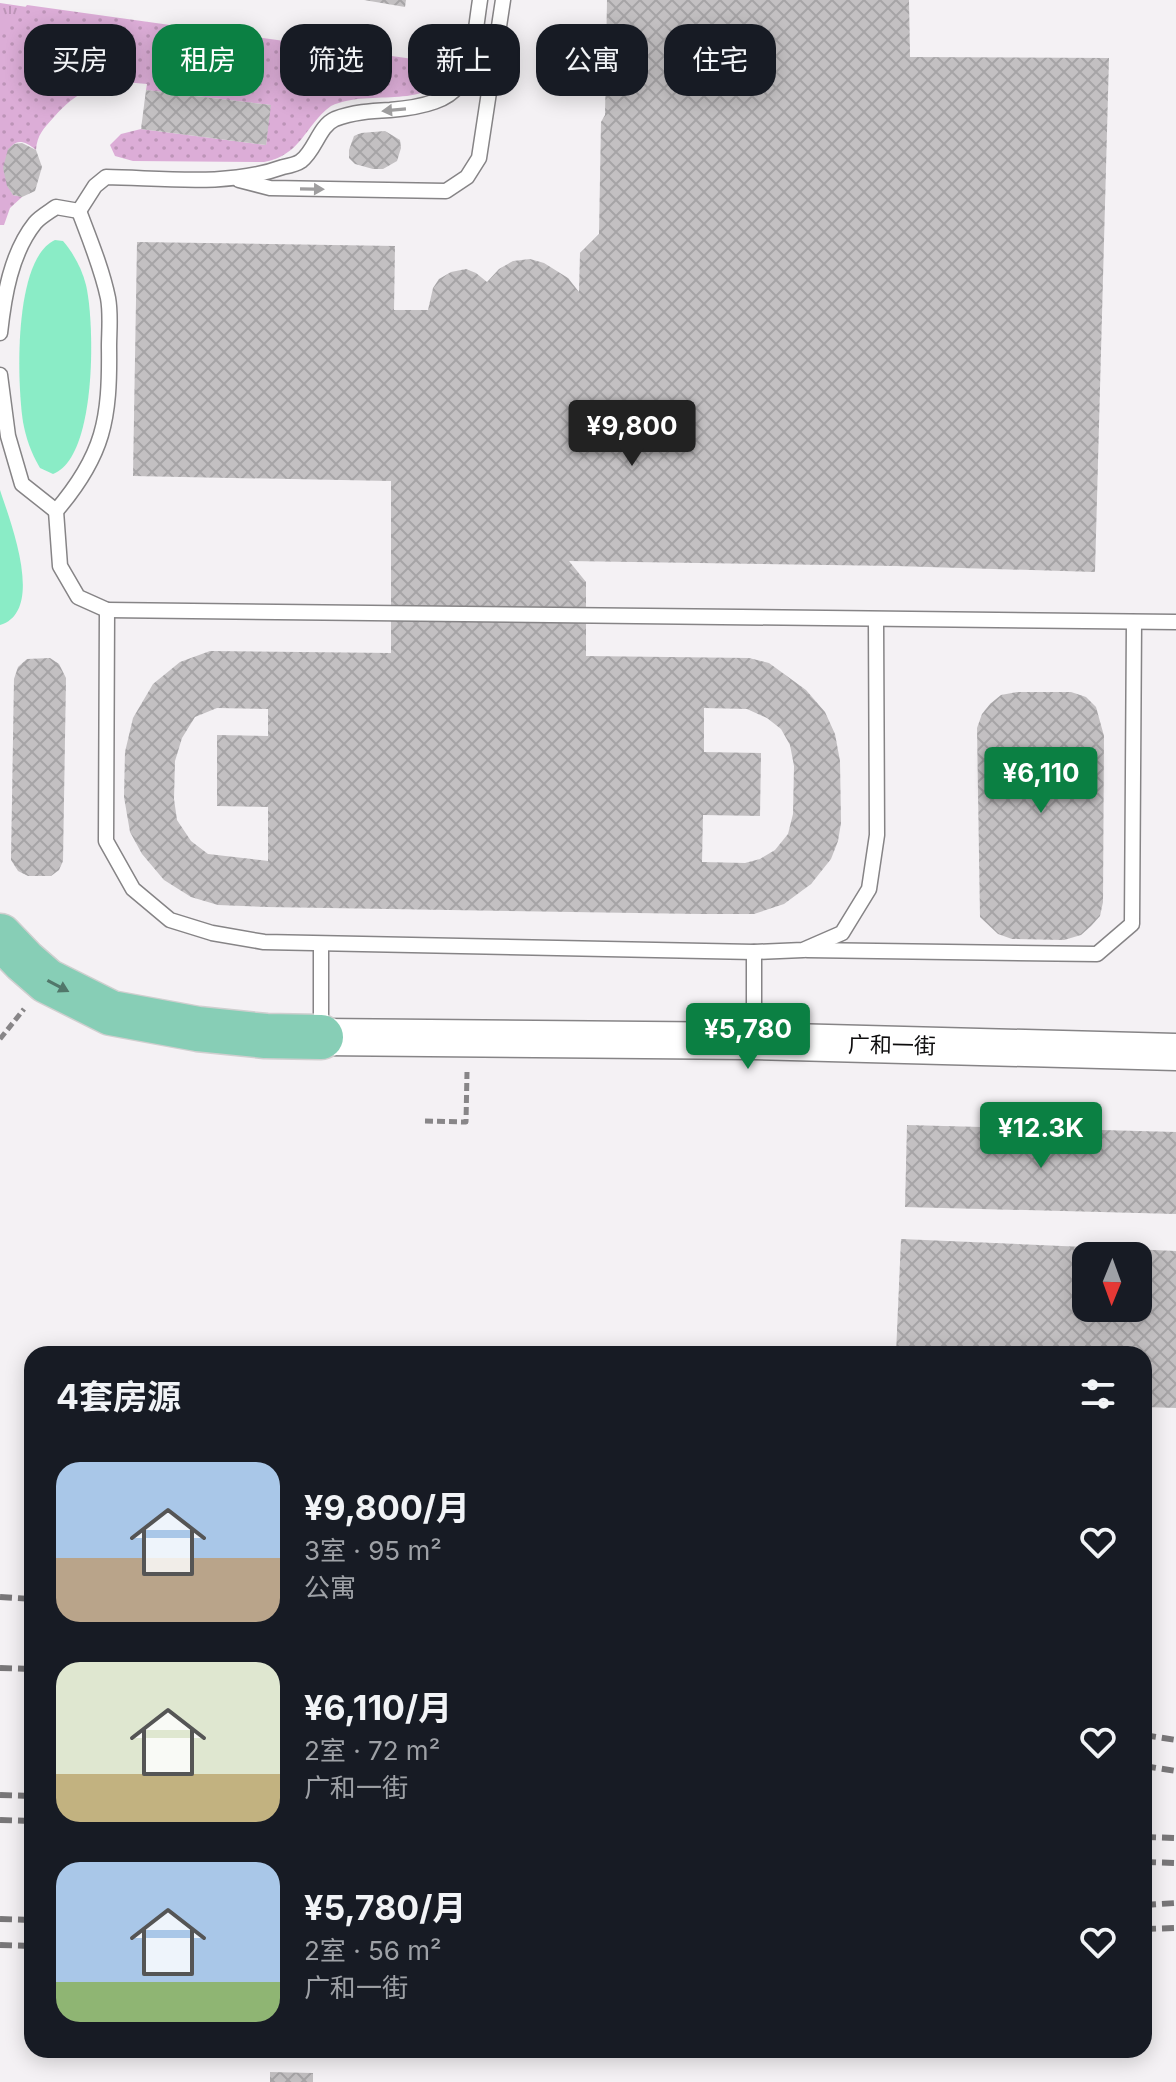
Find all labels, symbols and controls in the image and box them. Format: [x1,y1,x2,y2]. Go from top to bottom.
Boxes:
chip: 买房 [24,24,136,96]
chip: 租房 [152,24,264,96]
chip: 筛选 [280,24,392,96]
chip: 新上 [408,24,520,96]
chip: 公寓 [536,24,648,96]
chip: 住宅 [664,24,776,96]
one-way arrow [381,104,406,117]
one-way arrow [300,182,325,195]
pin: ¥9,800 [567,400,697,468]
text: ¥9,800 [587,410,677,441]
pin: ¥6,110 [976,747,1106,815]
text: ¥6,110 [1002,757,1080,788]
one-way arrow [47,980,70,993]
pin: ¥5,780 [683,1003,813,1071]
text: ¥5,780 [704,1013,792,1044]
street label: 广和一街 [848,1031,936,1059]
pin: ¥12.3K [976,1102,1106,1170]
text: ¥12.3K [998,1112,1084,1143]
north arrow [1072,1242,1152,1322]
map controls [1072,1242,1152,1322]
icon: filters [1076,1372,1120,1416]
text: 4套房源 [56,1376,181,1417]
text: ¥9,800/月 [304,1487,470,1528]
icon: home [120,1494,216,1590]
icon: heart [1076,1520,1120,1564]
text: 3室 · 95 m² [304,1535,442,1566]
text: 公寓 [304,1572,356,1603]
text: ¥6,110/月 [304,1687,452,1728]
icon: home [120,1694,216,1790]
icon: heart [1076,1720,1120,1764]
text: 2室 · 72 m² [304,1735,440,1766]
text: 广和一街 [304,1772,408,1803]
text: ¥5,780/月 [304,1887,466,1928]
icon: home [120,1894,216,1990]
icon: heart [1076,1920,1120,1964]
text: 2室 · 56 m² [304,1935,441,1966]
text: 广和一街 [304,1972,408,2003]

